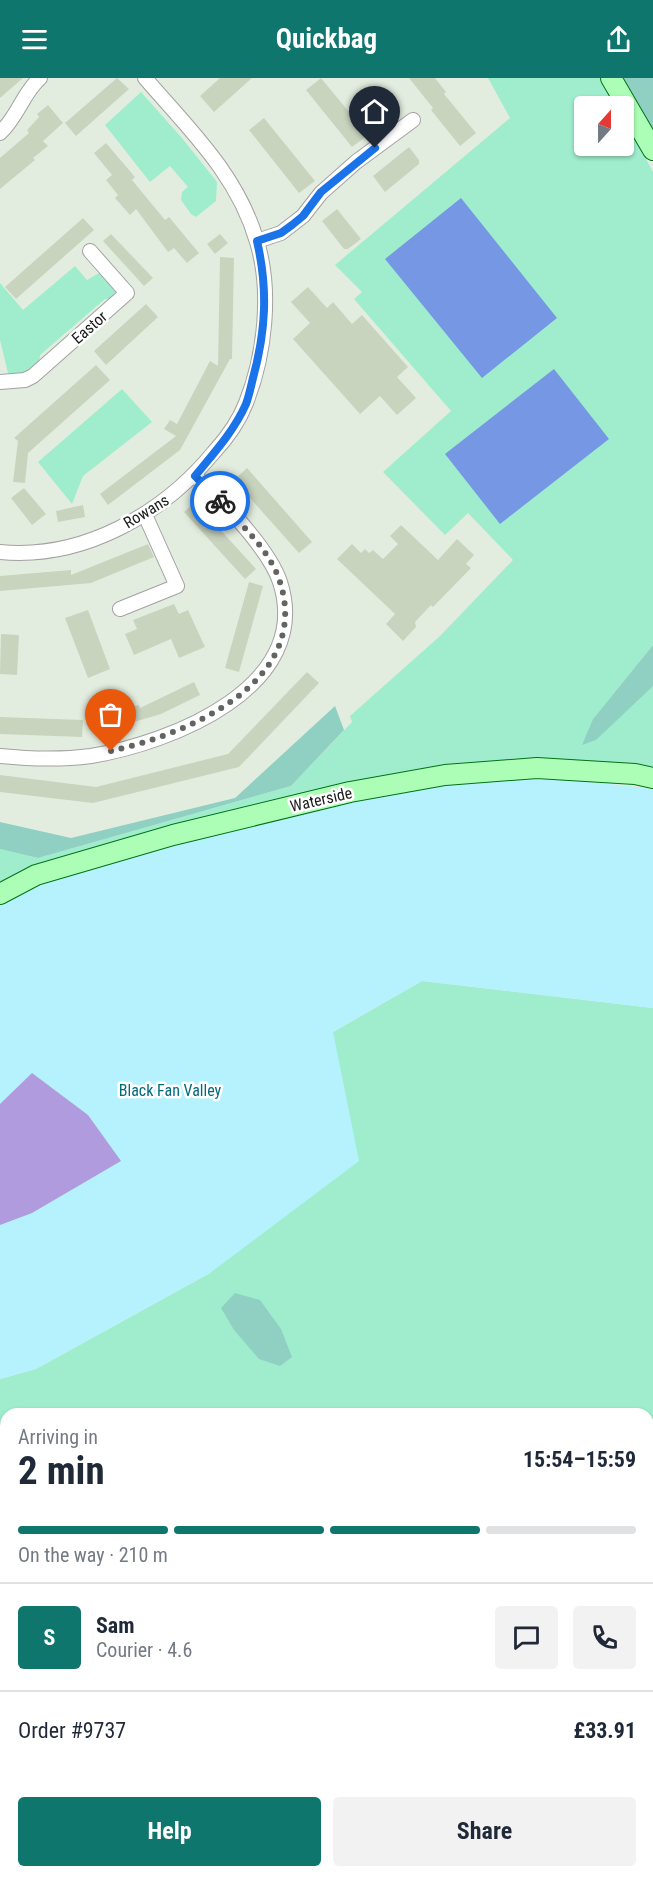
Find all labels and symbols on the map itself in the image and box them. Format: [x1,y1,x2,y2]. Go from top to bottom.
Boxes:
pin [349,86,400,148]
north arrow [574,96,634,156]
street label: Eastor [68,307,111,348]
courier [190,471,250,531]
street label: Rowans [120,491,172,532]
pin [85,689,136,751]
street label: Waterside [288,783,354,816]
park label: Black Fan Valley [119,1081,222,1100]

